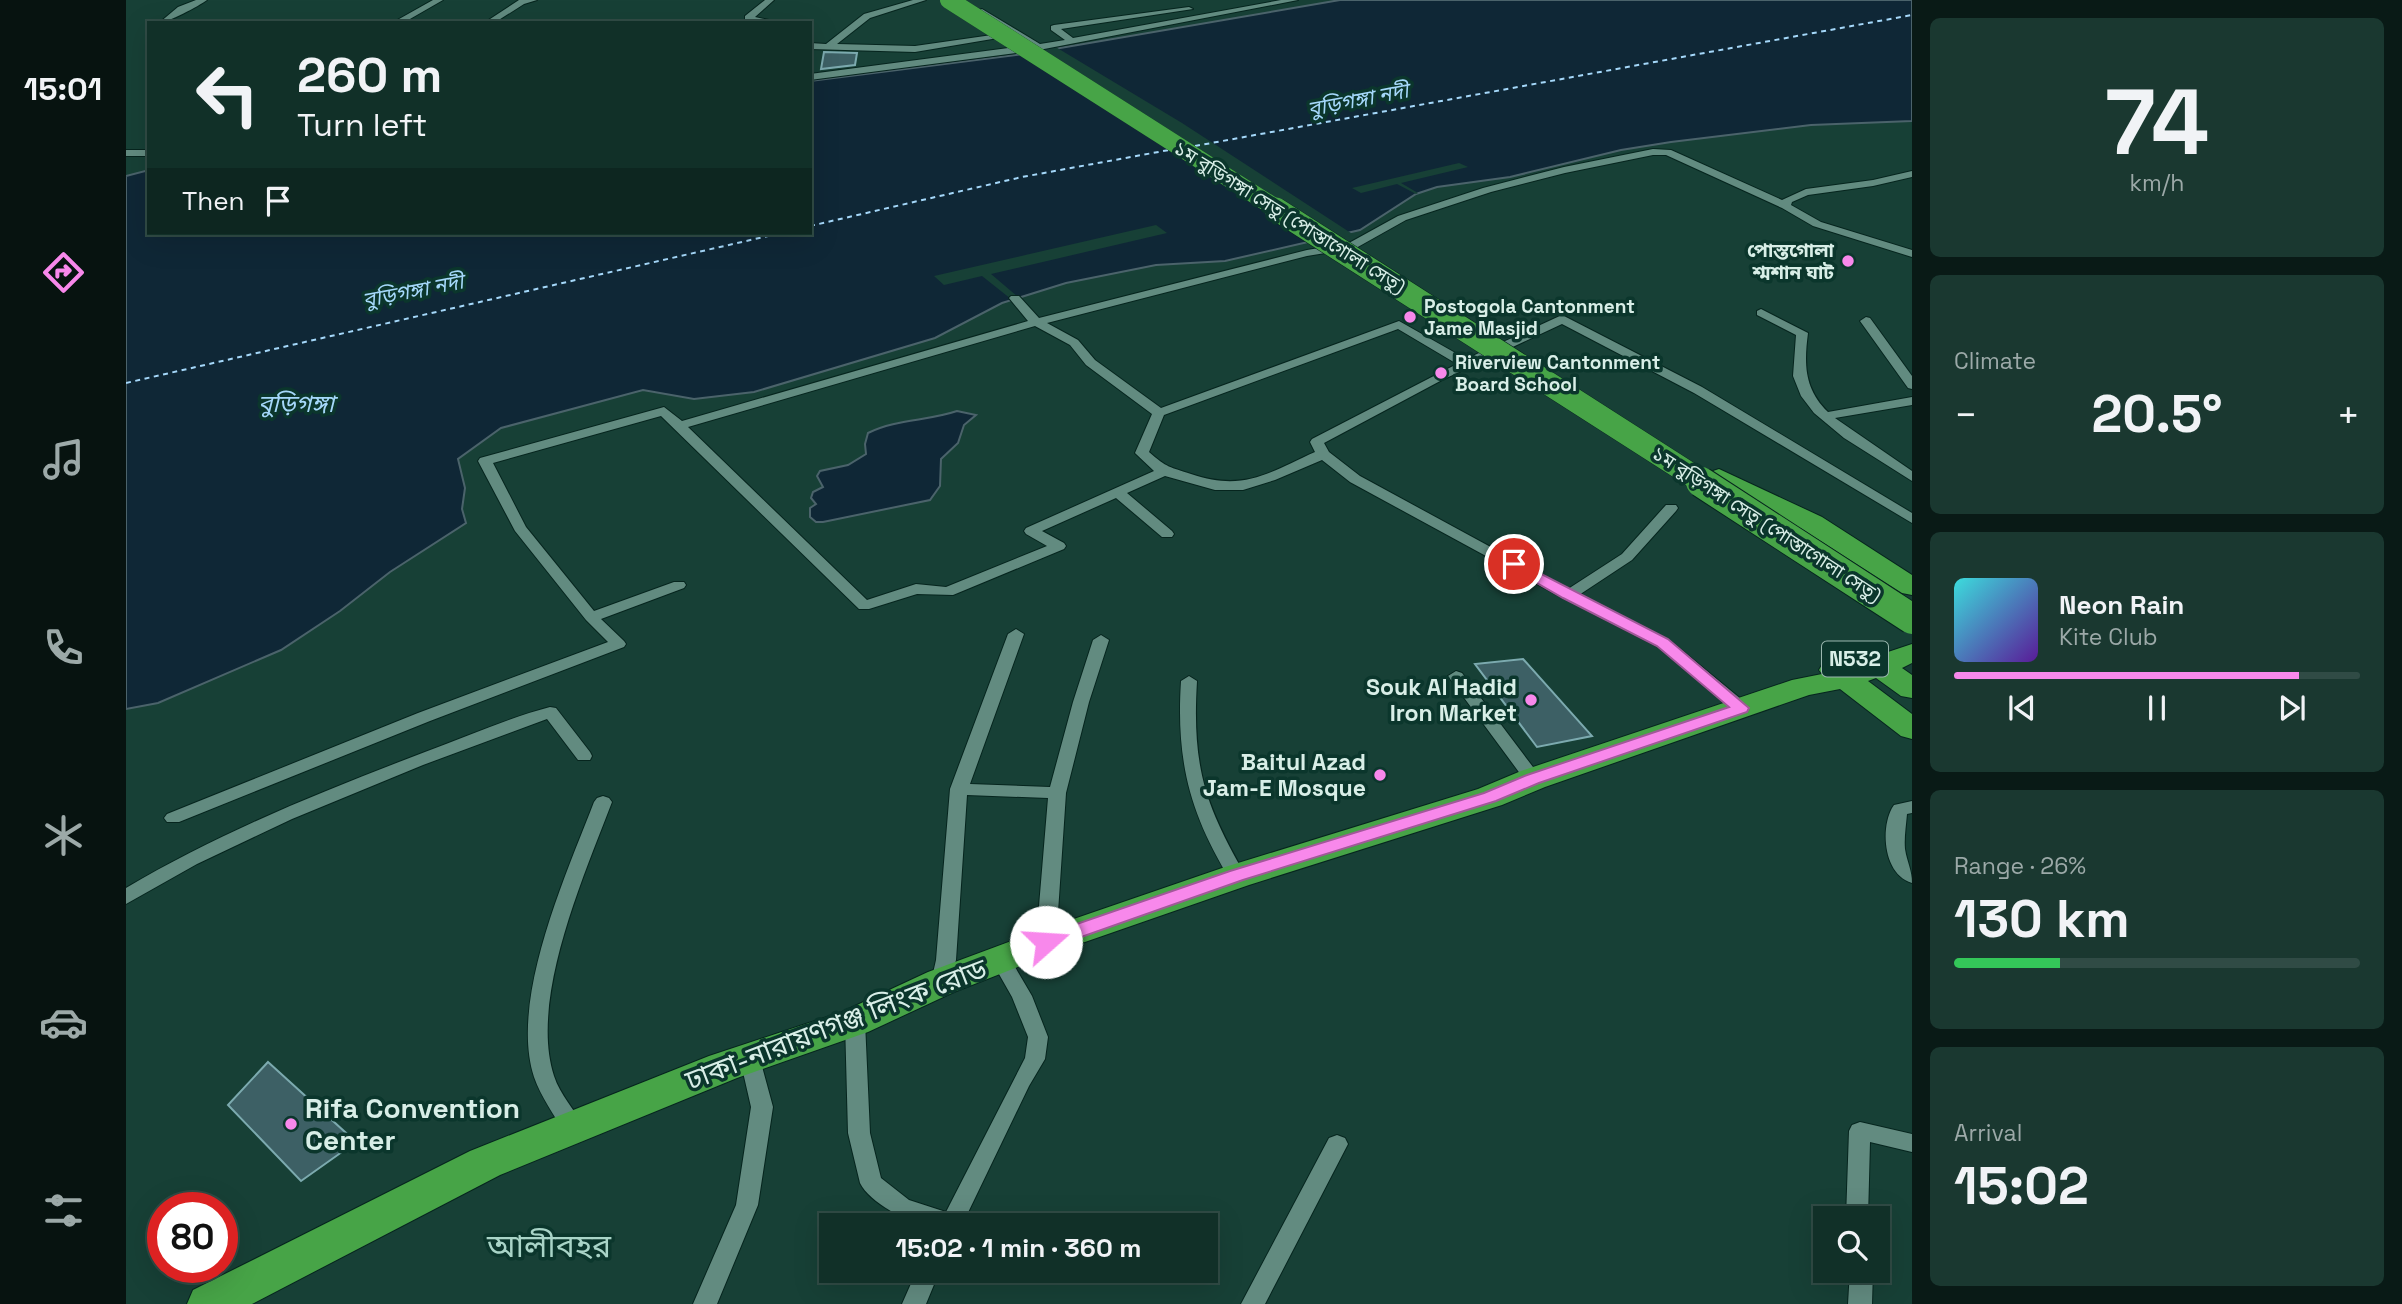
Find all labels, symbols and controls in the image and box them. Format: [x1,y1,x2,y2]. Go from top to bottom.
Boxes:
text: 260 m [297,44,442,106]
icon: left [182,49,273,140]
text: 74 [2105,64,2209,181]
text: 15:01 [24,69,102,109]
water label: বুড়িগঙ্গা নদী [1305,76,1415,122]
text: Turn left [297,105,427,145]
street label: ১ম বুড়িগঙ্গা সেতু (পোস্তাগোলা সেতু) [1169,136,1410,299]
text: km/h [2130,168,2184,198]
icon: arrive [259,182,297,220]
text: Then [182,184,245,218]
place label: পোস্তগোলা শ্মশান ঘাট [1747,238,1835,285]
icon: directions [39,248,88,297]
marker: পোস্তগোলা শ্মশান ঘাট [1840,253,1856,269]
water label: বুড়িগঙ্গা নদী [360,267,470,313]
place label: Postogola Cantonment Jame Masjid [1424,294,1635,341]
marker: Postogola Cantonment Jame Masjid [1402,309,1418,325]
text: Climate [1954,346,2036,376]
place label: Riverview Cantonment Board School [1455,350,1660,397]
marker: Riverview Cantonment Board School [1433,365,1449,381]
text: 20.5° [2091,381,2223,447]
water label: বুড়িগঙ্গা [258,388,339,419]
text: − [1954,391,1978,439]
text: + [2336,391,2360,439]
icon: music [39,435,88,484]
street label: ১ম বুড়িগঙ্গা সেতু (পোস্তাগোলা সেতু) [1647,441,1886,608]
pin [1484,534,1544,594]
icon: arrive [1495,545,1533,583]
text: Neon Rain [2059,588,2184,622]
text: Kite Club [2059,622,2158,652]
icon: phone [39,623,88,672]
road number: N532 [1822,642,1888,676]
place label: Souk Al Hadid Iron Market [1366,672,1517,728]
icon: previous [2003,689,2041,727]
icon: pause [2138,689,2176,727]
icon: next [2273,689,2311,727]
marker: Souk Al Hadid Iron Market [1523,692,1539,708]
place label: Baitul Azad Jam-E Mosque [1203,747,1366,803]
marker: Baitul Azad Jam-E Mosque [1372,767,1388,783]
icon: climate [39,811,88,860]
text: Range · 26% [1954,851,2086,881]
text: 130 km [1954,886,2130,952]
position arrow [1009,905,1083,979]
street label: ঢাকা-নারায়ণগঞ্জ লিংক রোড [679,950,993,1098]
icon: car [39,998,88,1047]
place label: Rifa Convention Center [305,1090,520,1158]
marker: Rifa Convention Center [283,1116,299,1132]
text: Arrival [1954,1118,2022,1148]
text: 15:02 [1954,1153,2089,1219]
icon: filters [39,1186,88,1235]
speed limit sign: 80 [147,1192,238,1283]
map controls [1813,1206,1890,1283]
button: search [1813,1206,1890,1283]
district label: আলীবহর [486,1226,612,1266]
text: 15:02 · 1 min · 360 m [895,1231,1142,1265]

